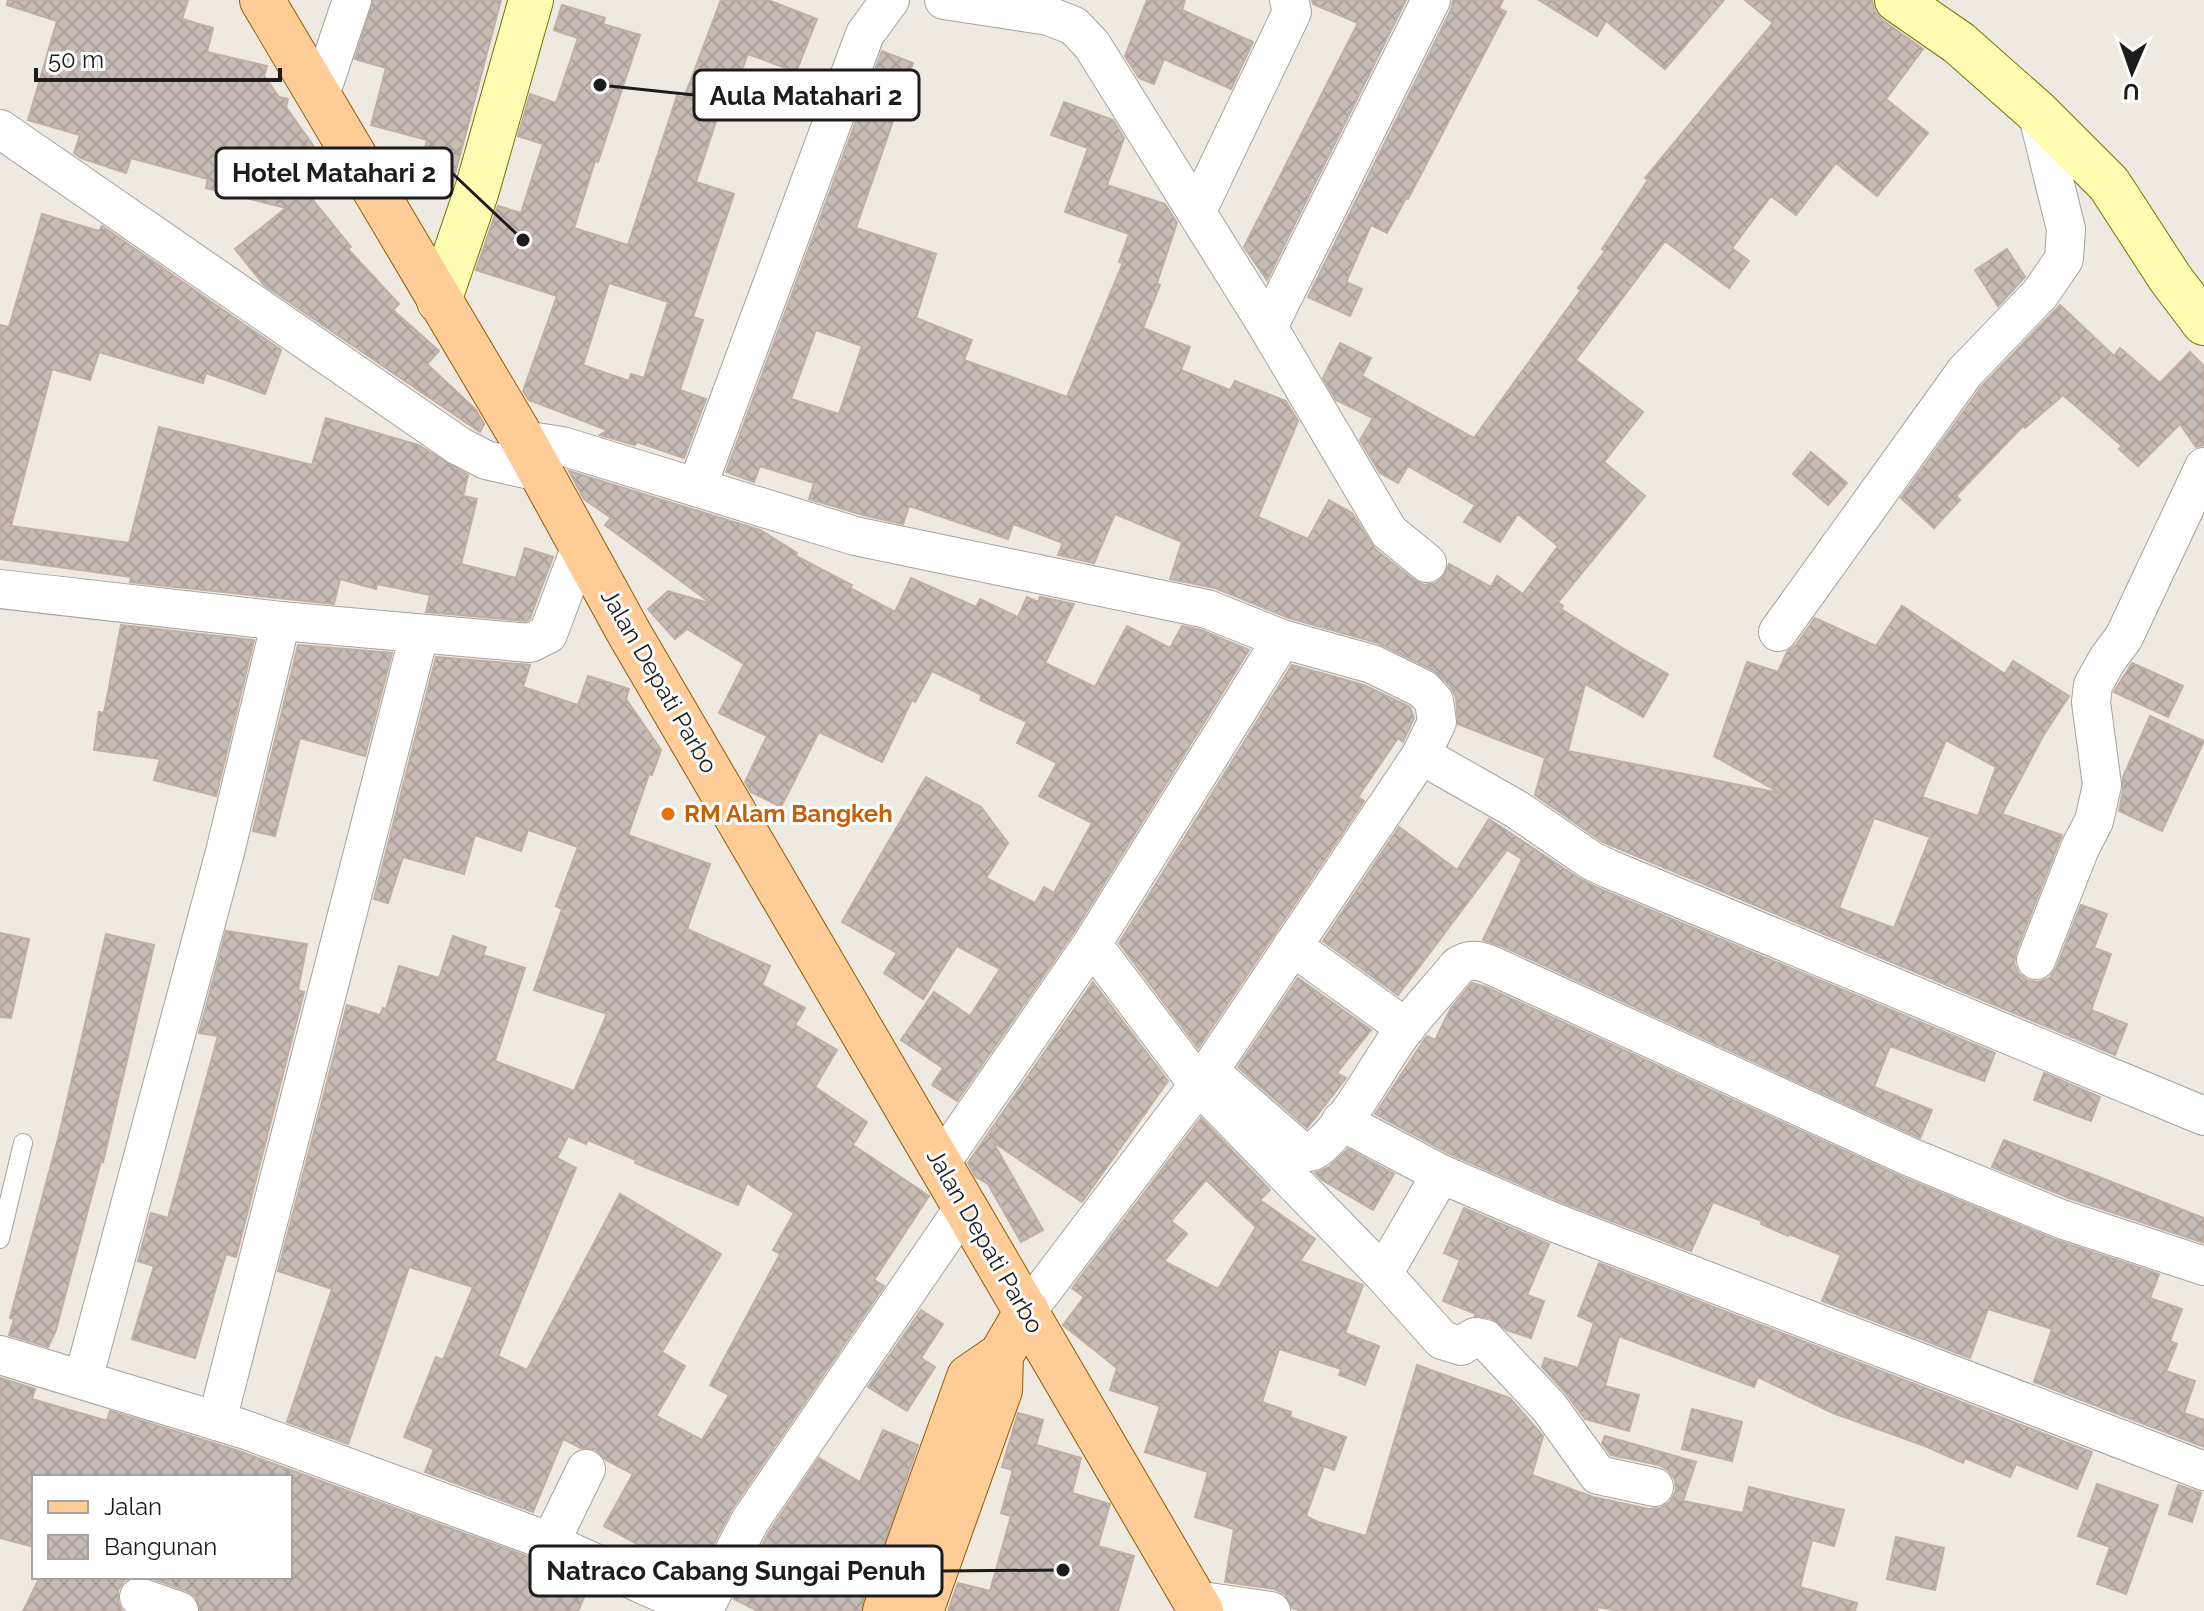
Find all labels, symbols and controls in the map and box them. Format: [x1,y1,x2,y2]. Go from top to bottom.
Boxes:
scale bar [36,32,280,82]
north arrow [2092,32,2172,112]
text: 50 m [48,45,104,74]
callout: Aula Matahari 2 [694,70,919,120]
text: U [2123,79,2140,105]
text: Aula Matahari 2 [710,81,902,111]
callout: Hotel Matahari 2 [216,148,452,198]
text: Hotel Matahari 2 [232,158,436,188]
street label: Jalan Depati Parbo [595,583,724,778]
place label: RM Alam Bangkeh [684,799,893,828]
marker: RM Alam Bangkeh [659,805,677,823]
street label: Jalan Depati Parbo [921,1143,1050,1338]
legend [32,1475,292,1579]
text: Jalan [104,1492,162,1521]
text: Bangunan [104,1532,217,1561]
callout: Natraco Cabang Sungai Penuh [530,1546,942,1596]
text: Natraco Cabang Sungai Penuh [546,1556,926,1586]

